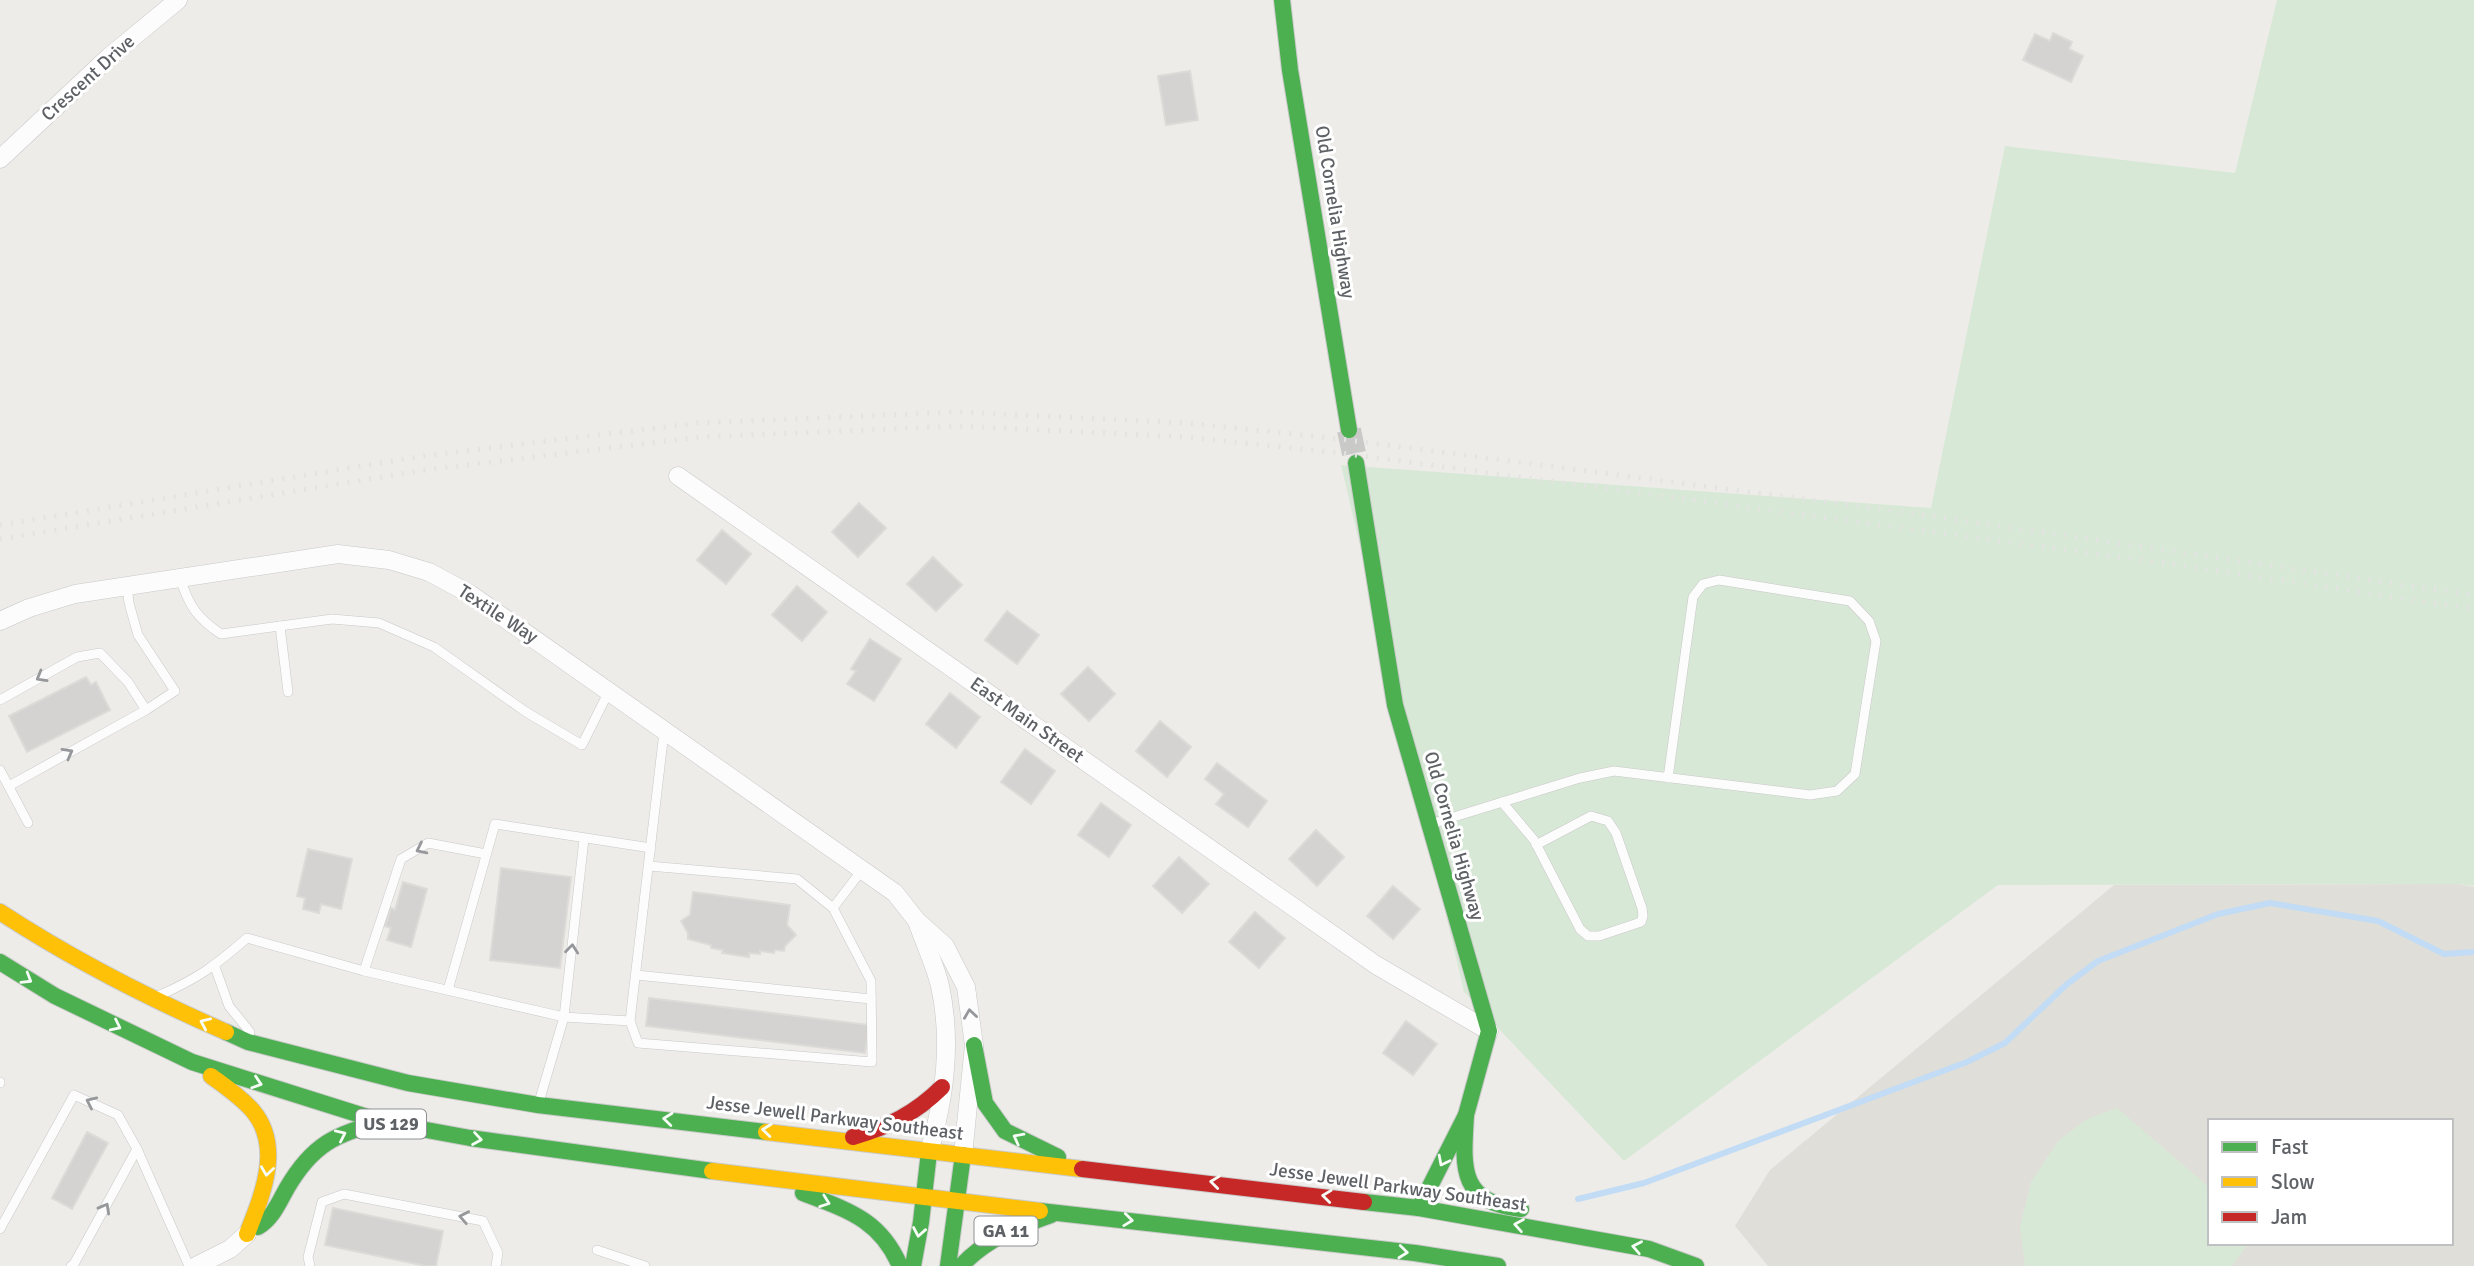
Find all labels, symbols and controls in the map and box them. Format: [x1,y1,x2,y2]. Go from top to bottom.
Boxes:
street label: Crescent Drive [36,30,140,126]
street label: Old Cornelia Highway [1309,124,1361,300]
street label: Textile Way [453,579,543,649]
one-way arrow [36,669,48,682]
street label: East Main Street [965,672,1089,768]
one-way arrow [61,748,74,761]
street label: Old Cornelia Highway [1418,749,1490,923]
one-way arrow [415,841,428,854]
one-way arrow [564,943,579,955]
one-way arrow [20,971,33,984]
one-way arrow [963,1008,978,1020]
one-way arrow [109,1017,121,1031]
one-way arrow [200,1017,212,1031]
one-way arrow [250,1075,262,1089]
street label: Jesse Jewell Parkway Southeast [705,1090,965,1146]
one-way arrow [86,1097,98,1111]
road number: US 129 [356,1110,426,1139]
one-way arrow [662,1112,673,1127]
legend [2208,1119,2453,1245]
one-way arrow [761,1123,773,1138]
one-way arrow [333,1129,346,1143]
one-way arrow [471,1131,483,1146]
one-way arrow [1013,1132,1025,1146]
text: Fast [2271,1134,2308,1160]
one-way arrow [1437,1154,1451,1166]
street label: Jesse Jewell Parkway Southeast [1268,1157,1528,1217]
one-way arrow [259,1165,274,1177]
text: Slow [2271,1169,2315,1195]
one-way arrow [1209,1175,1221,1190]
one-way arrow [1321,1188,1333,1203]
one-way arrow [819,1193,831,1207]
one-way arrow [96,1203,110,1215]
text: Jam [2271,1204,2307,1230]
one-way arrow [458,1211,470,1226]
one-way arrow [1123,1213,1134,1228]
road number: GA 11 [974,1216,1038,1246]
one-way arrow [1513,1218,1525,1233]
one-way arrow [912,1226,927,1238]
one-way arrow [1631,1240,1643,1255]
one-way arrow [1397,1244,1409,1259]

